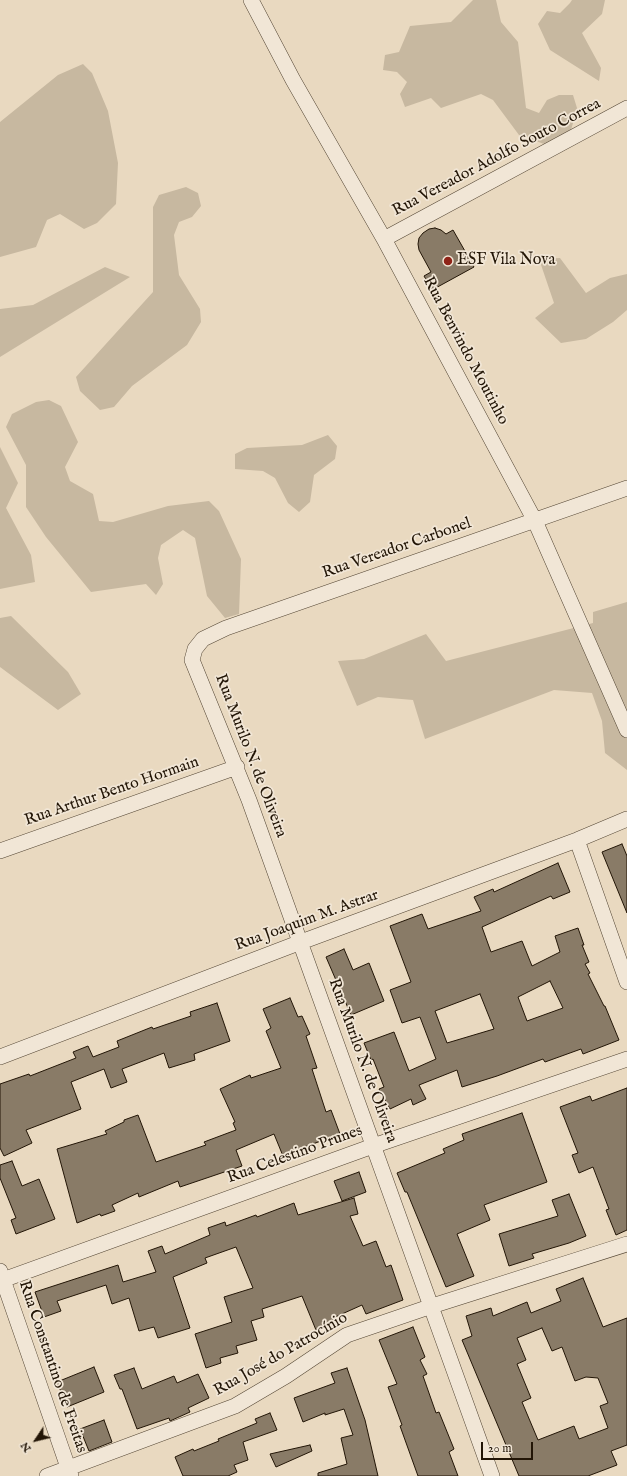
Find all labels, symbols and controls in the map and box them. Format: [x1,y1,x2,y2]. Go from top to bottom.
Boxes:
street label: Rua Vereador Adolfo Souto Correa [390,95,604,221]
place label: ESF Vila Nova [457,251,555,271]
marker: ESF Vila Nova [442,255,454,267]
street label: Rua Benvindo Moutinho [418,274,512,428]
street label: Rua Vereador Carbonel [320,515,474,583]
street label: Rua Murilo N. de Oliveira [210,672,290,840]
street label: Rua Arthur Bento Hormain [22,753,202,831]
street label: Rua Joaquim M. Astrar [233,886,381,956]
street label: Rua Murilo N. de Oliveira [323,976,401,1146]
street label: Rua Celestino Prunes [225,1122,365,1188]
street label: Rua Constantino de Freitas [13,1278,91,1456]
street label: Rua José do Patrocínio [211,1309,351,1401]
north arrow [16,1420,56,1460]
scale bar [483,1434,535,1460]
text: N [18,1439,35,1455]
text: 20 m [488,1441,511,1456]

